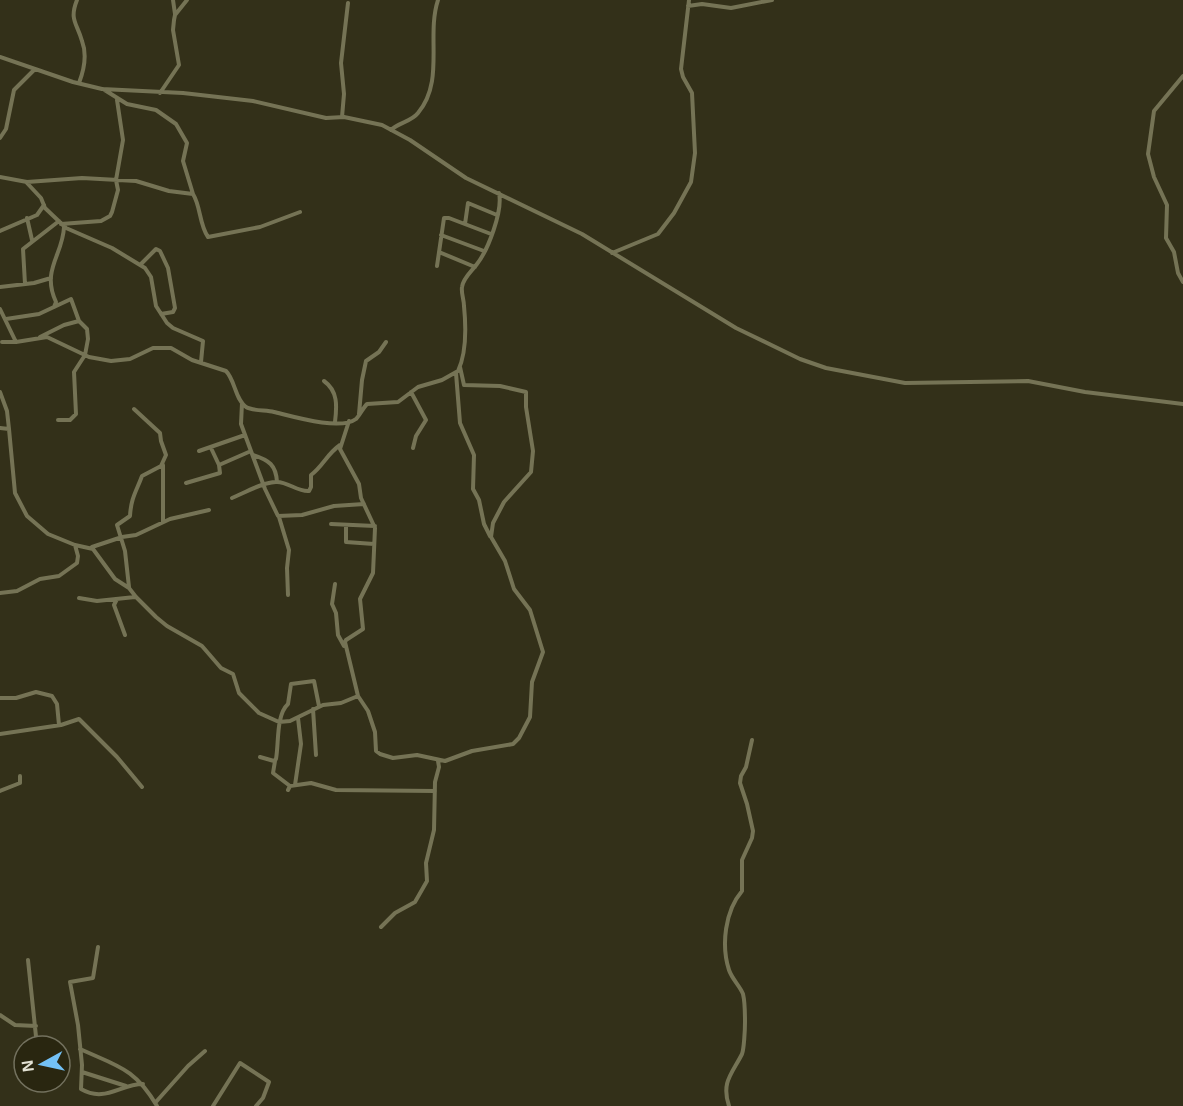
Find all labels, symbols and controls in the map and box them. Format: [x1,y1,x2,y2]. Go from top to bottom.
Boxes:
north arrow [12,1034,72,1094]
text: N [18,1059,37,1073]

